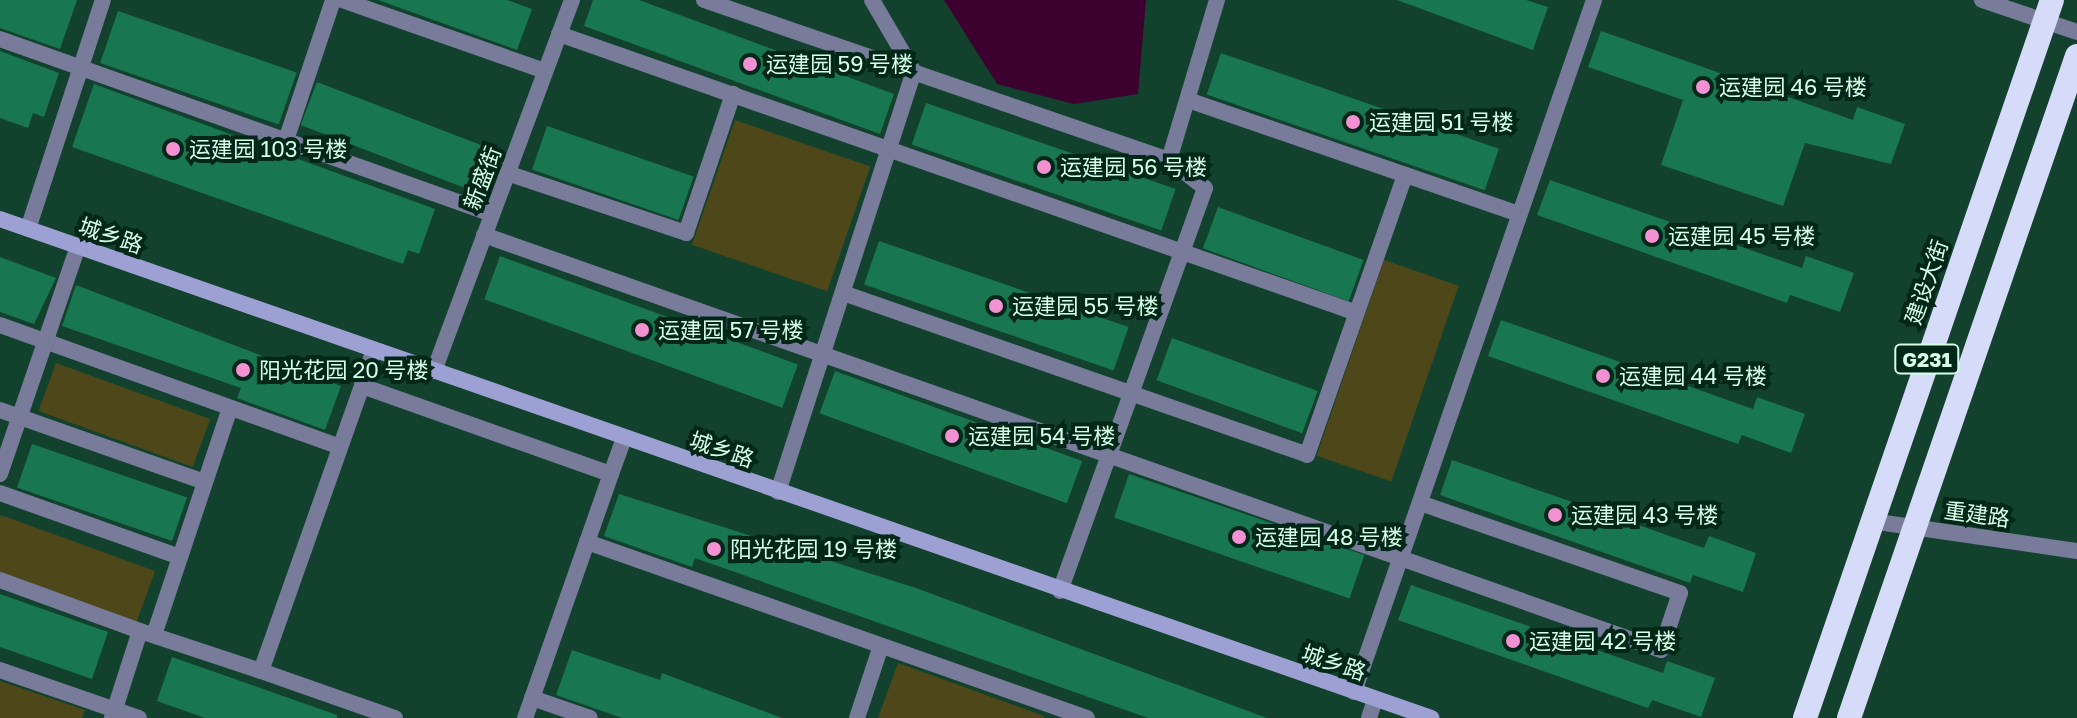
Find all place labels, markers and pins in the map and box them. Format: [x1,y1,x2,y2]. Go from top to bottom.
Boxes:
place label: 运建园 59 号楼 [766,51,913,77]
marker: 运建园 59 号楼 [741,55,759,73]
place label: 运建园 46 号楼 [1719,74,1867,100]
marker: 运建园 46 号楼 [1694,78,1712,96]
place label: 运建园 51 号楼 [1369,109,1513,135]
marker: 运建园 51 号楼 [1344,113,1362,131]
place label: 运建园 103 号楼 [189,136,347,162]
marker: 运建园 103 号楼 [164,140,182,158]
place label: 运建园 56 号楼 [1060,154,1207,180]
marker: 运建园 56 号楼 [1035,158,1053,176]
place label: 运建园 45 号楼 [1668,223,1815,249]
marker: 运建园 45 号楼 [1643,227,1661,245]
place label: 运建园 55 号楼 [1012,293,1159,319]
marker: 运建园 55 号楼 [987,297,1005,315]
place label: 运建园 57 号楼 [658,317,803,343]
marker: 运建园 57 号楼 [633,321,651,339]
place label: 阳光花园 20 号楼 [259,357,428,383]
marker: 阳光花园 20 号楼 [234,361,252,379]
place label: 运建园 44 号楼 [1619,363,1767,389]
marker: 运建园 44 号楼 [1594,367,1612,385]
place label: 运建园 54 号楼 [968,423,1115,449]
marker: 运建园 54 号楼 [943,427,961,445]
place label: 运建园 43 号楼 [1571,502,1718,528]
marker: 运建园 43 号楼 [1546,506,1564,524]
place label: 运建园 48 号楼 [1255,524,1403,550]
marker: 运建园 48 号楼 [1230,528,1248,546]
place label: 阳光花园 19 号楼 [730,536,897,562]
marker: 阳光花园 19 号楼 [705,540,723,558]
place label: 运建园 42 号楼 [1529,628,1676,654]
marker: 运建园 42 号楼 [1504,632,1522,650]

